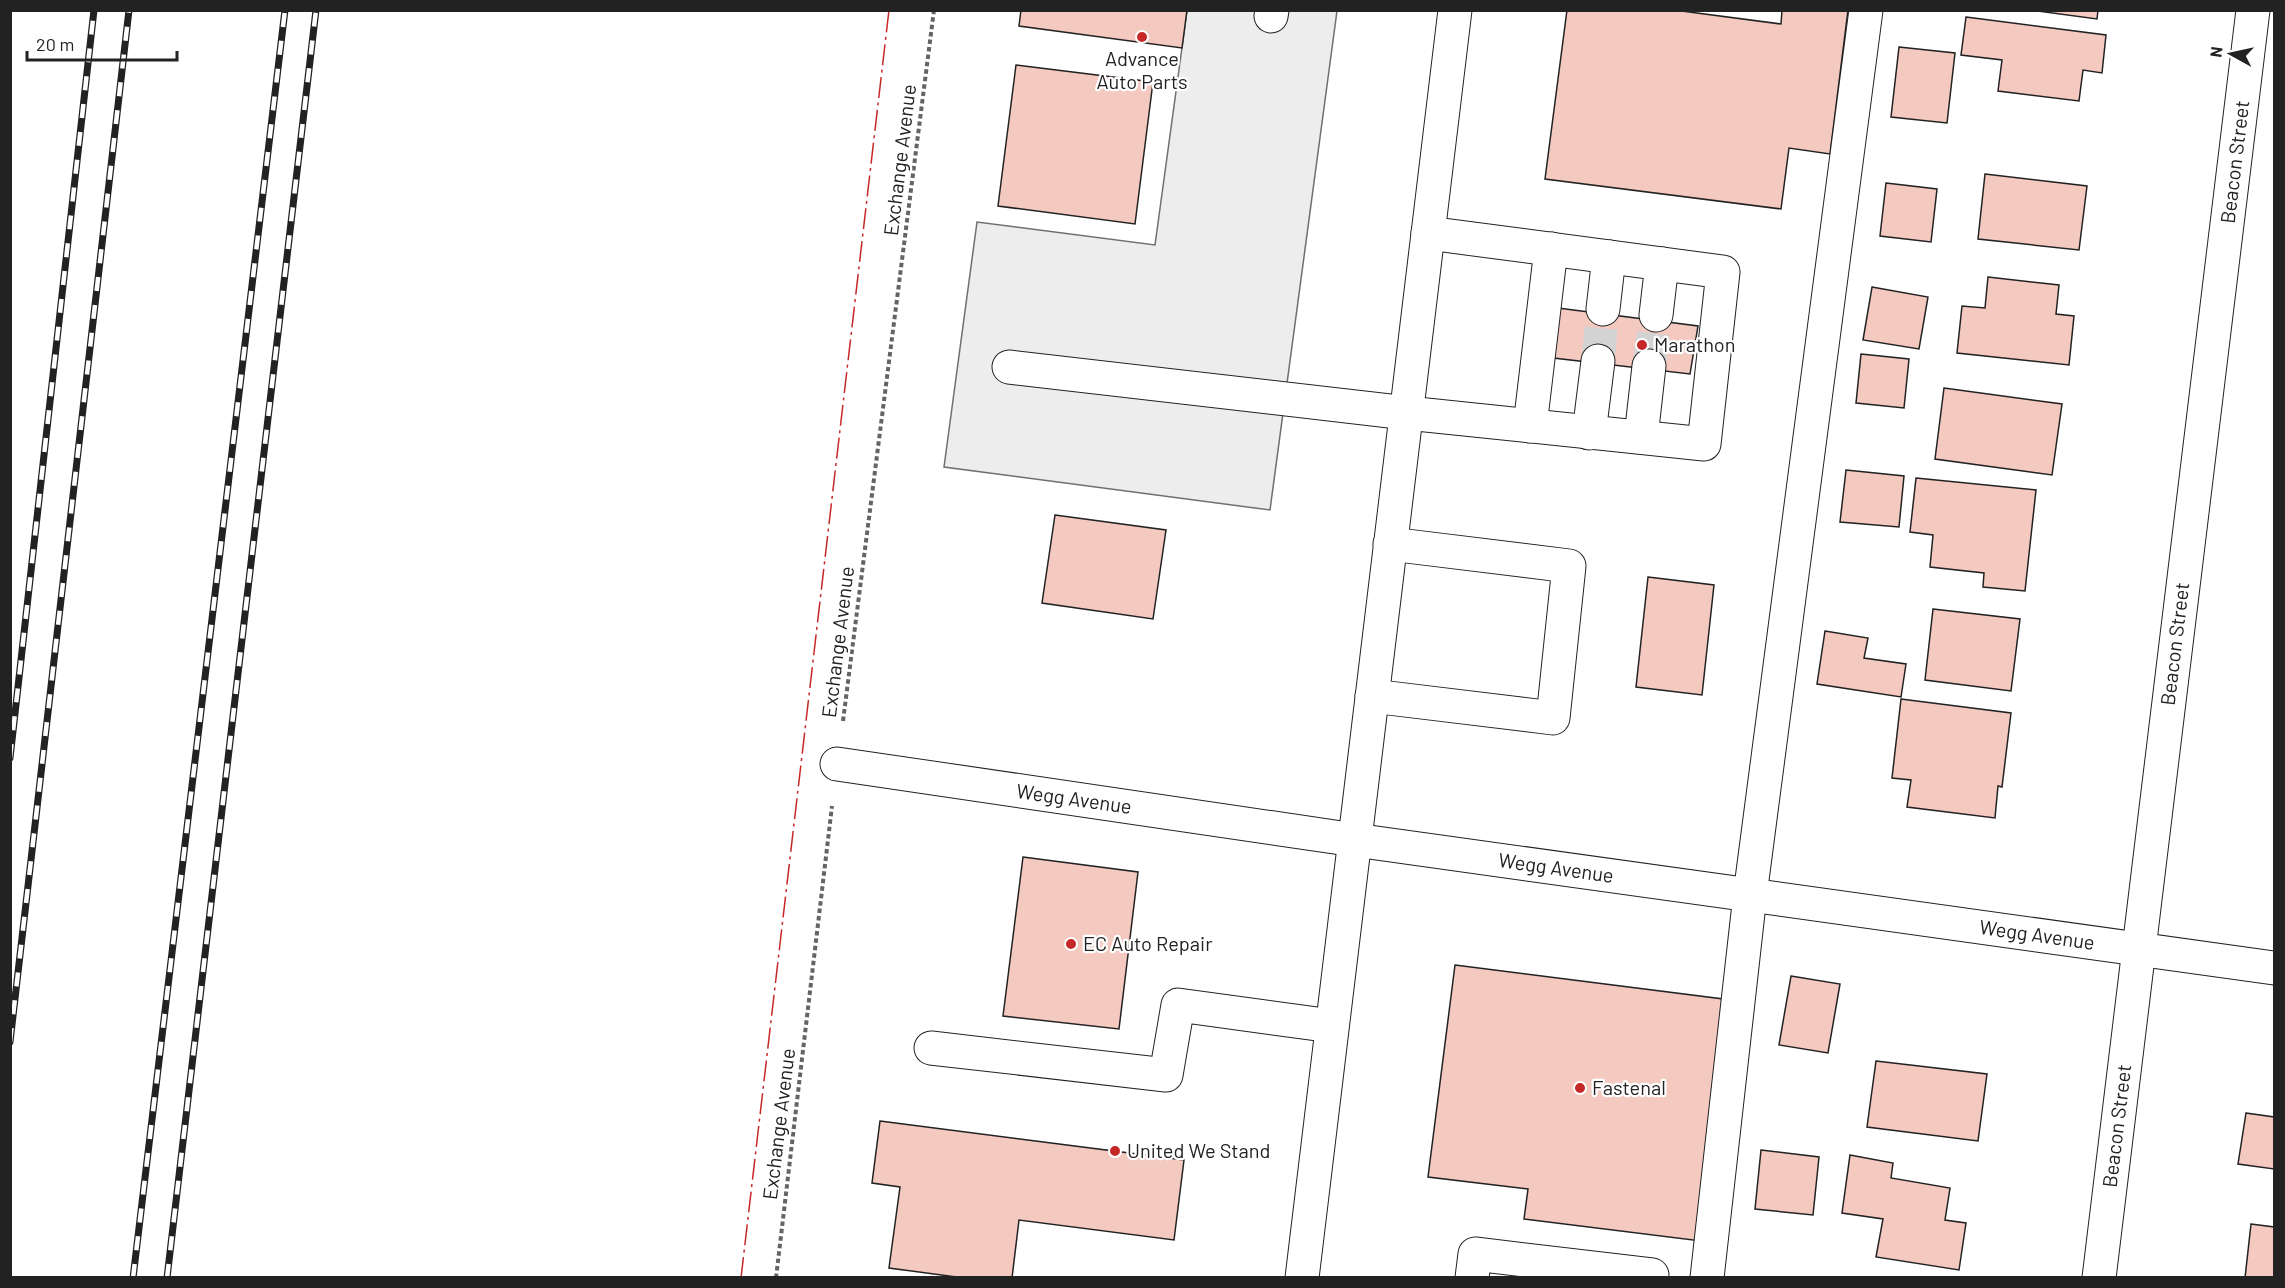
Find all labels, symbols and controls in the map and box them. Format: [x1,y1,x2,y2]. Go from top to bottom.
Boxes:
scale bar [27,24,177,62]
north arrow [2201,24,2261,84]
marker: Advance Auto Parts [1135,30,1149,44]
text: 20 m [36,33,74,55]
text: N [2206,45,2226,58]
place label: Advance Auto Parts [1096,46,1188,93]
street label: Exchange Avenue [878,83,920,237]
street label: Beacon Street [2215,99,2253,225]
place label: Marathon [1654,332,1736,356]
marker: Marathon [1635,338,1649,352]
street label: Exchange Avenue [816,565,858,719]
street label: Beacon Street [2155,581,2193,707]
street label: Wegg Avenue [1015,778,1133,818]
street label: Wegg Avenue [1497,847,1615,887]
street label: Wegg Avenue [1978,914,2096,954]
place label: EC Auto Repair [1083,931,1212,955]
marker: EC Auto Repair [1064,937,1078,951]
street label: Exchange Avenue [757,1047,799,1201]
street label: Beacon Street [2097,1063,2135,1189]
place label: Fastenal [1592,1075,1666,1099]
marker: Fastenal [1573,1081,1587,1095]
place label: United We Stand [1127,1138,1270,1162]
marker: United We Stand [1108,1144,1122,1158]

